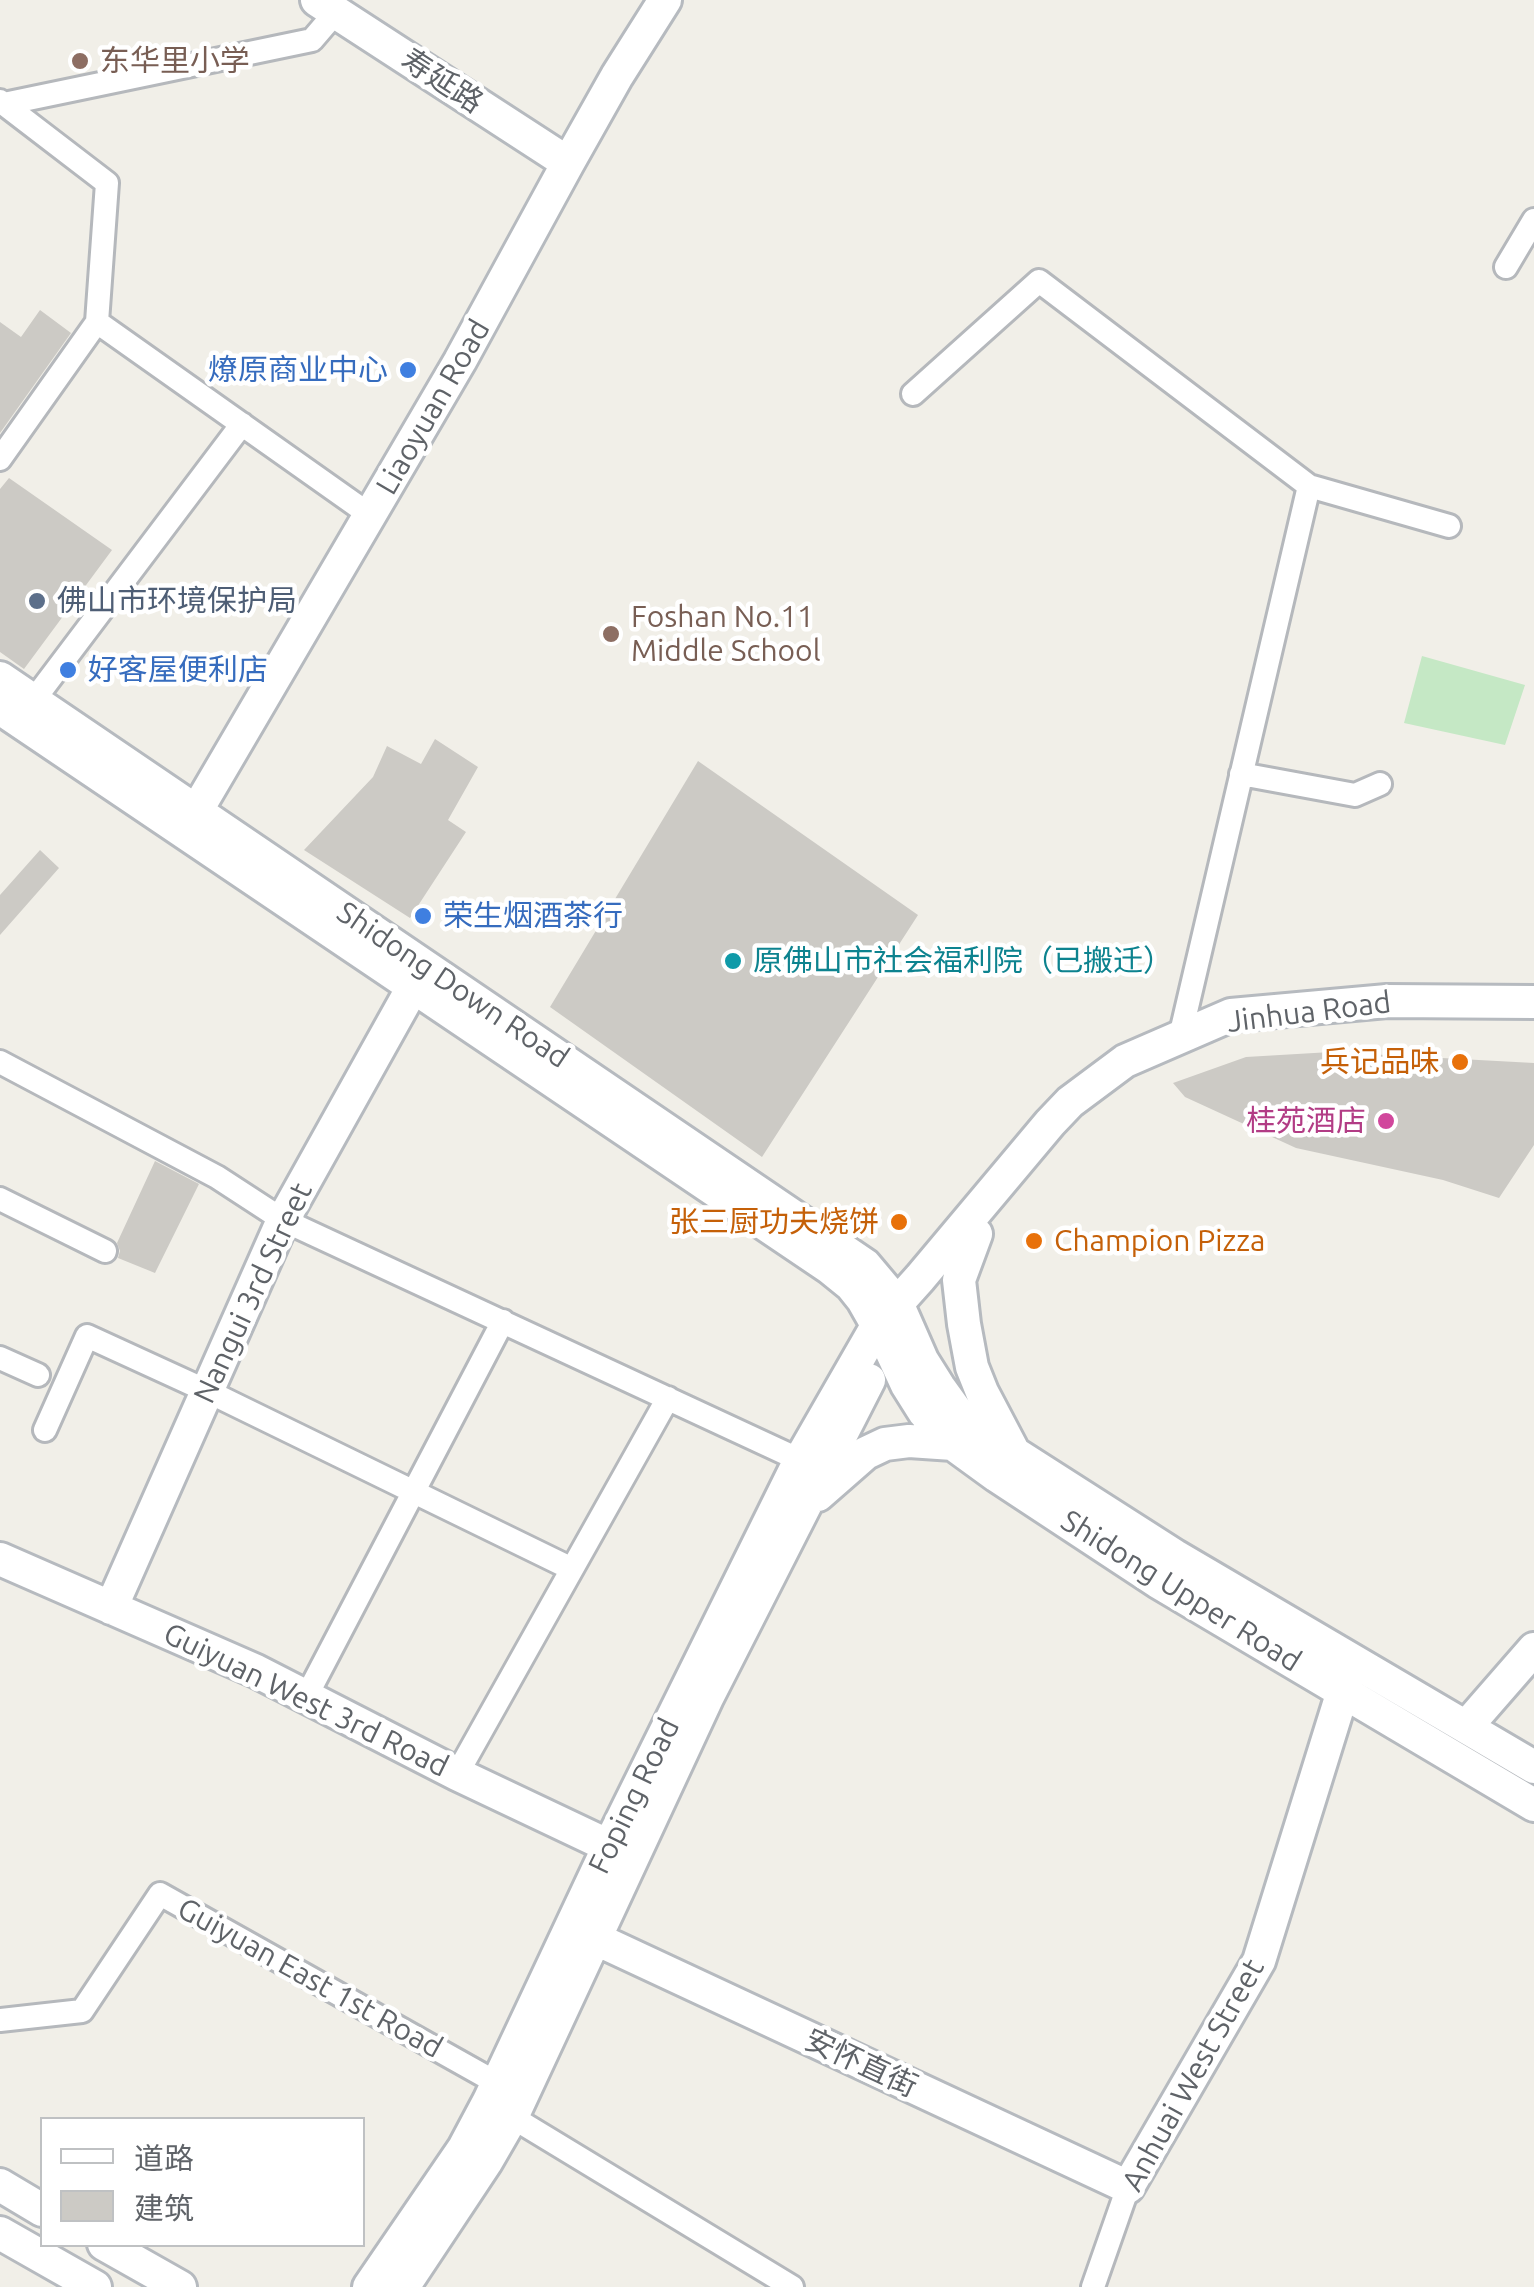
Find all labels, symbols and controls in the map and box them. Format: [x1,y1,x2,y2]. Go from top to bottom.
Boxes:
street label: 寿延路 [394,41,490,121]
place label: 东华里小学 [100,43,250,79]
marker: 东华里小学 [69,50,91,72]
street label: Liaoyuan Road [369,313,497,501]
place label: 燎原商业中心 [208,352,388,388]
marker: 燎原商业中心 [397,359,419,381]
place label: 佛山市环境保护局 [57,583,297,619]
marker: 佛山市环境保护局 [26,590,48,612]
place label: Foshan No.11 Middle School [631,599,821,670]
marker: Foshan No.11 Middle School [600,623,622,645]
place label: 好客屋便利店 [88,652,268,688]
marker: 好客屋便利店 [57,659,79,681]
street label: Shidong Down Road [330,894,576,1076]
place label: 荣生烟酒茶行 [443,898,623,934]
marker: 荣生烟酒茶行 [412,905,434,927]
place label: 原佛山市社会福利院（已搬迁） [753,943,1173,979]
marker: 原佛山市社会福利院（已搬迁） [722,950,744,972]
street label: Jinhua Road [1225,984,1393,1040]
place label: 兵记品味 [1320,1044,1440,1080]
marker: 兵记品味 [1449,1051,1471,1073]
place label: 桂苑酒店 [1246,1103,1366,1139]
marker: 桂苑酒店 [1375,1110,1397,1132]
street label: Nangui 3rd Street [186,1177,320,1409]
place label: 张三厨功夫烧饼 [669,1204,879,1240]
marker: 张三厨功夫烧饼 [888,1211,910,1233]
place label: Champion Pizza [1054,1223,1265,1259]
marker: Champion Pizza [1023,1230,1045,1252]
street label: Shidong Upper Road [1054,1503,1308,1679]
street label: Guiyuan West 3rd Road [158,1615,454,1785]
street label: Foping Road [581,1712,687,1880]
street label: Guiyuan East 1st Road [171,1890,449,2066]
street label: Anhuai West Street [1114,1953,1272,2197]
street label: 安怀直街 [799,2021,923,2105]
legend [40,2117,365,2247]
text: 道路 [134,2141,194,2175]
text: 建筑 [134,2191,194,2225]

